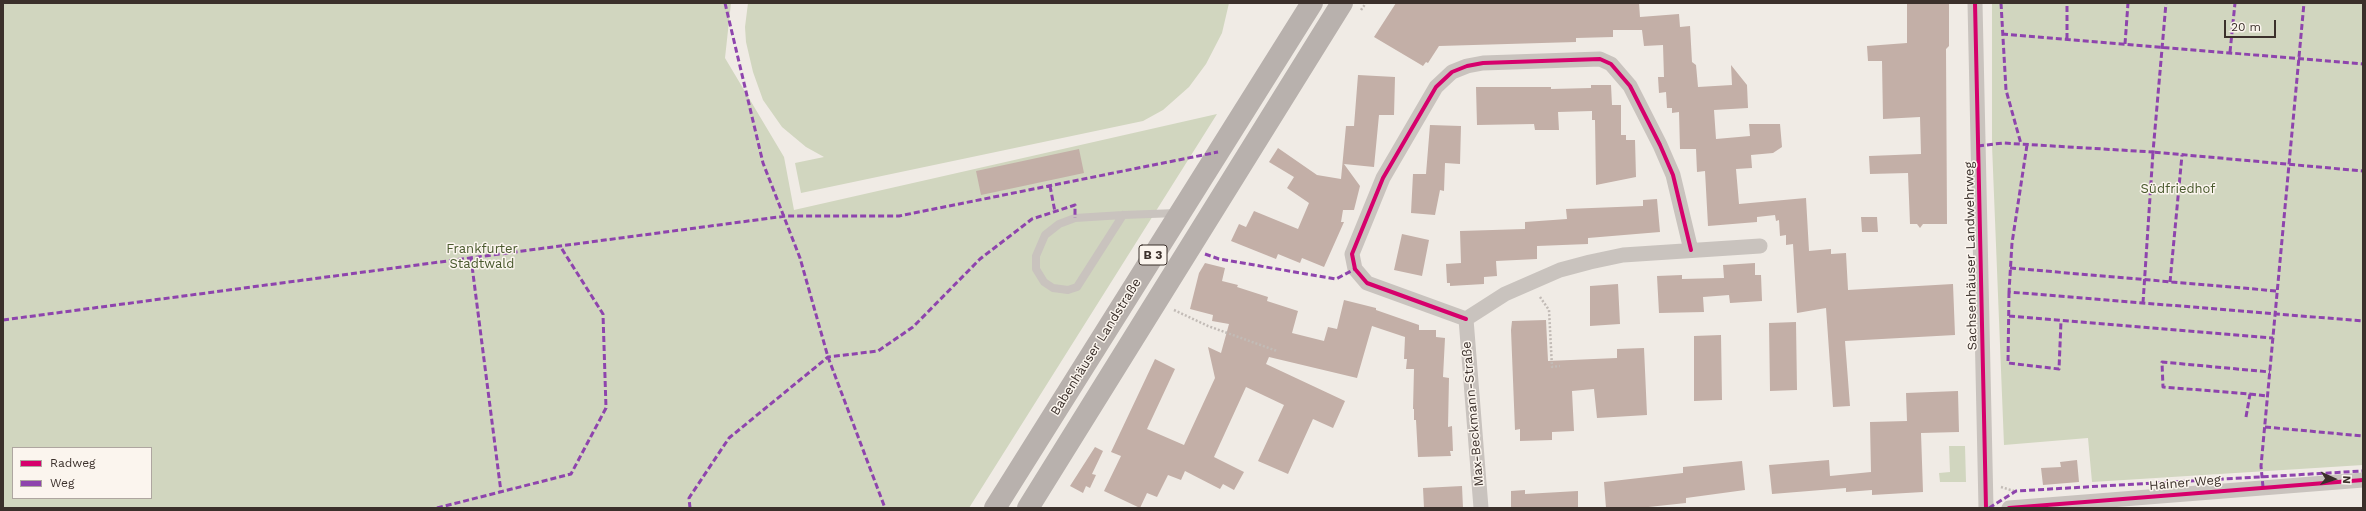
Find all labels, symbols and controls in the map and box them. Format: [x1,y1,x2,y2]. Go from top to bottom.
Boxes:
scale bar [2226,12,2278,38]
text: 20 m [2231,20,2261,34]
street label: Sachsenhäuser Landwehrweg [1962,162,1980,350]
park label: Südfriedhof [2141,181,2215,197]
park label: Frankfurter Stadtwald [446,241,518,272]
road number: B 3 [1139,245,1167,265]
street label: Babenhäuser Landstraße [1047,276,1145,418]
street label: Max-Beckmann-Straße [1459,341,1487,487]
legend [12,447,152,499]
text: Radweg [50,456,95,470]
north arrow [2314,459,2354,499]
street label: Hainer Weg [2148,472,2222,494]
text: N [2340,475,2353,484]
text: Weg [50,476,74,490]

